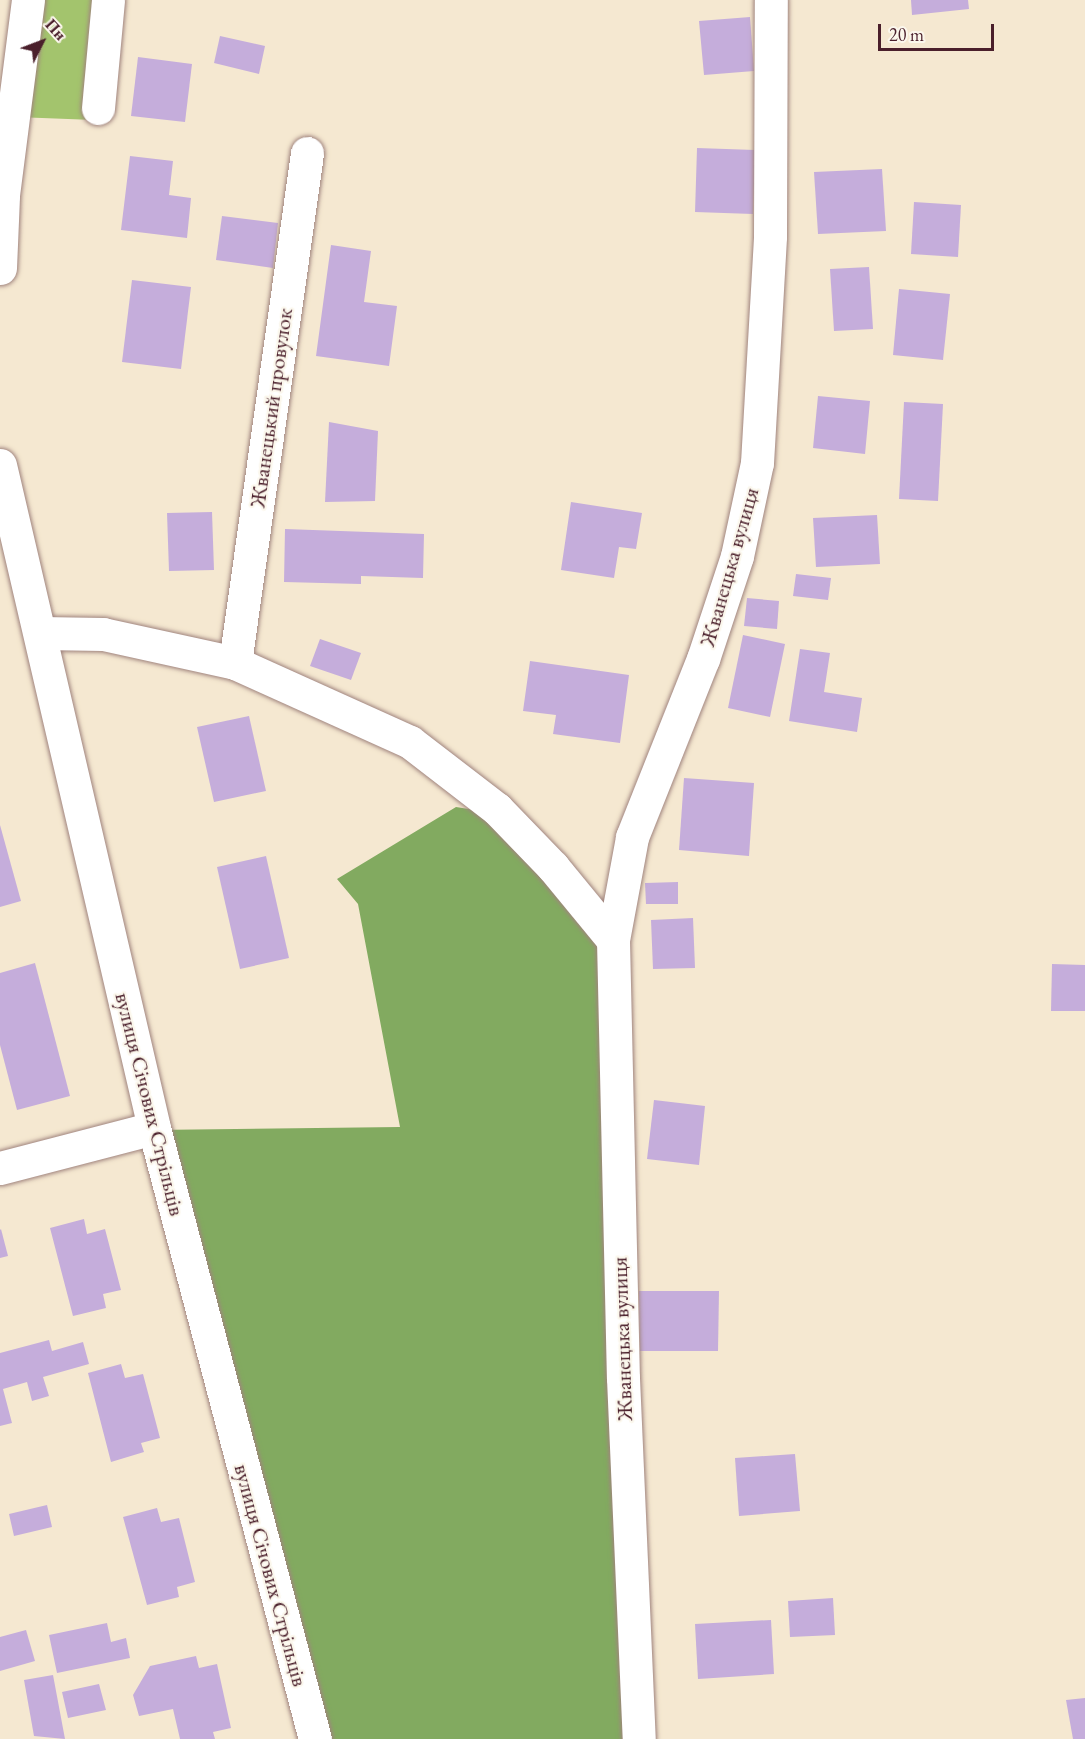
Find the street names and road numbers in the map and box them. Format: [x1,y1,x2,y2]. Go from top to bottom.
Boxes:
street label: Жванецький провулок [244,307,298,509]
street label: Жванецька вулиця [694,484,764,650]
street label: вулиця Січових Стрільців [109,990,191,1218]
street label: Жванецька вулиця [606,1256,638,1422]
street label: вулиця Січових Стрільців [229,1461,313,1689]

